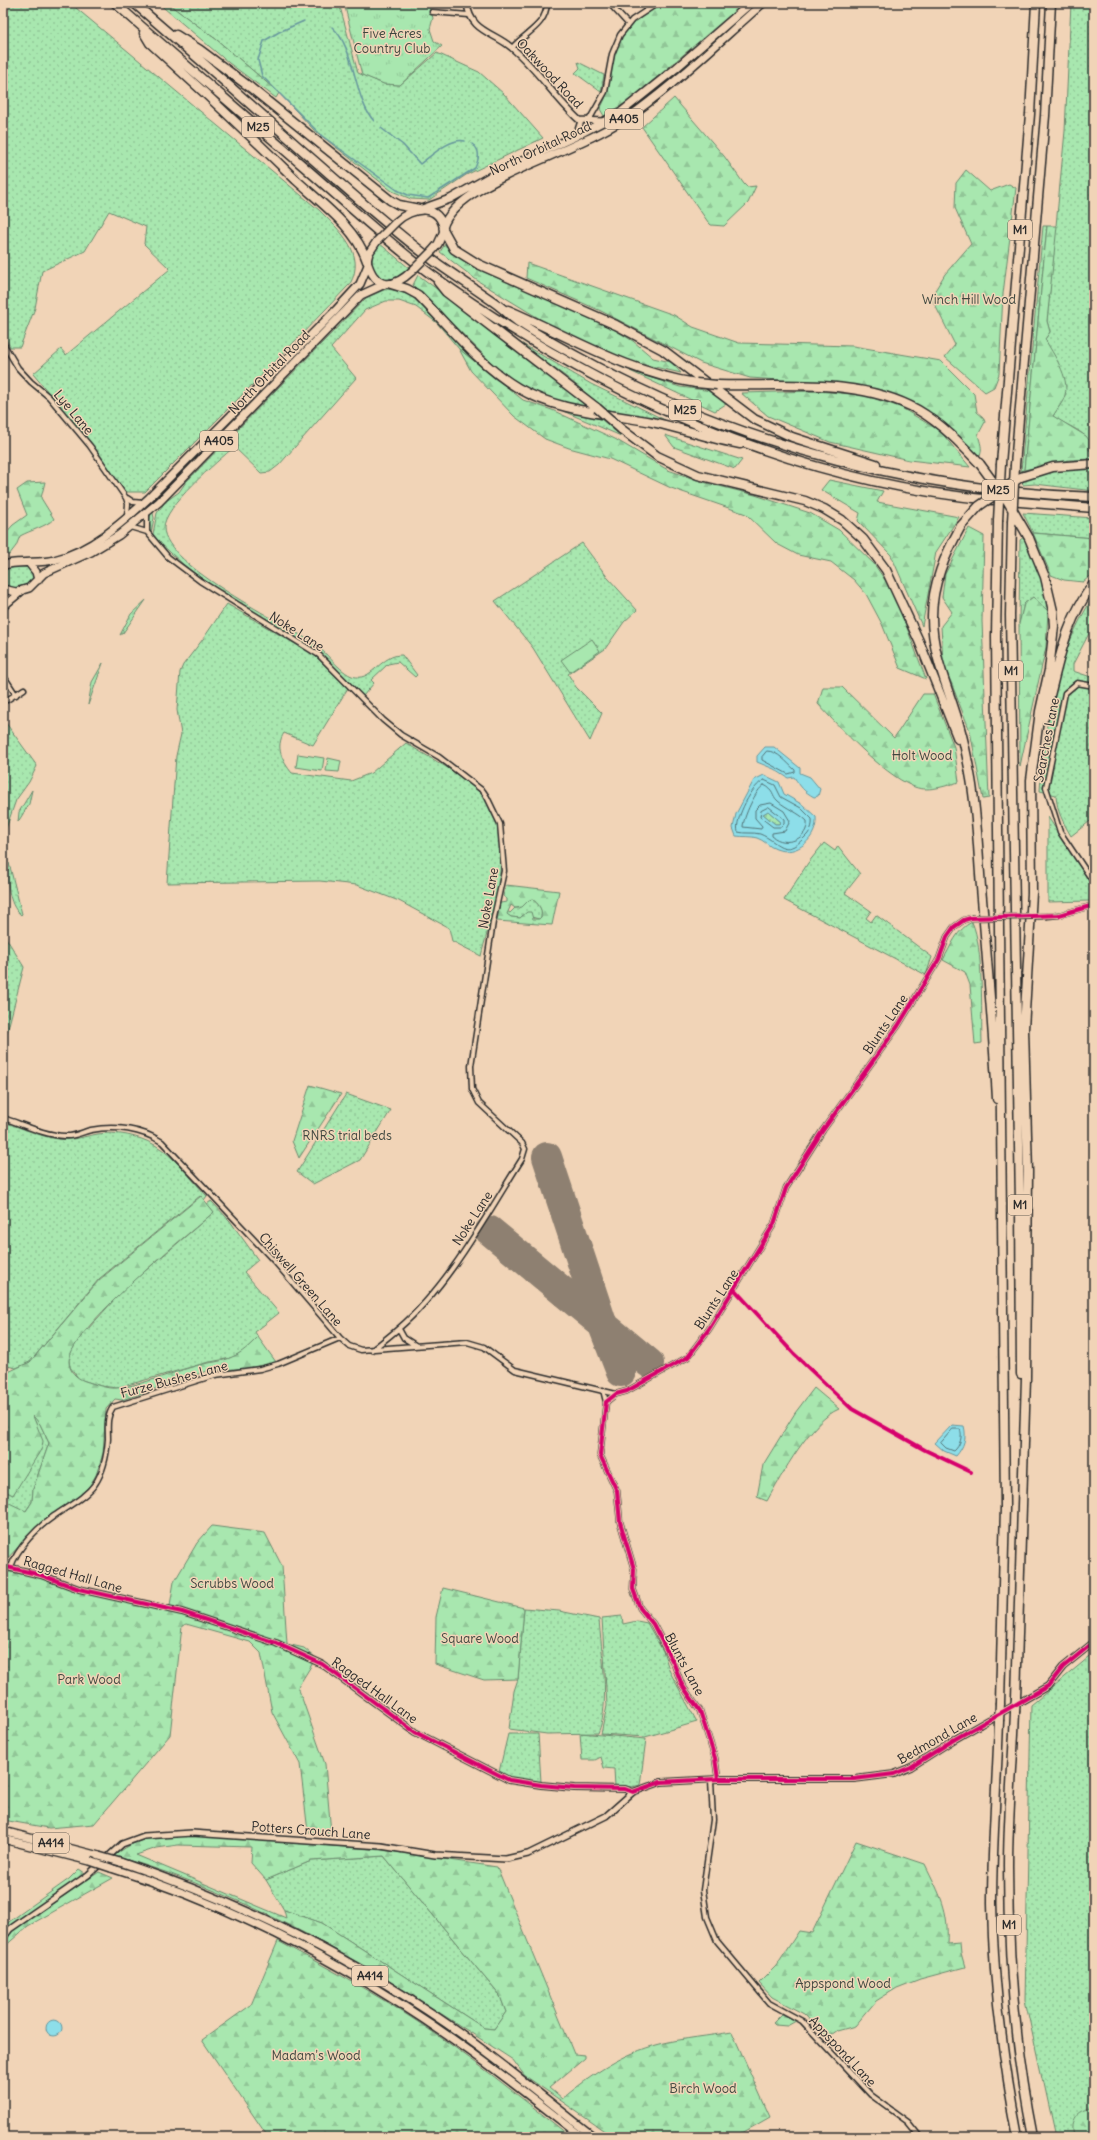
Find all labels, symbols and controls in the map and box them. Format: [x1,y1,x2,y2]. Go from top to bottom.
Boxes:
park label: Five Acres Country Club [353,25,431,57]
street label: Oakwood Road [513,35,587,112]
road number: A405 [605,109,643,129]
road number: M25 [242,117,274,137]
street label: North Orbital Road [487,117,594,179]
road number: M1 [1008,220,1032,240]
park label: Winch Hill Wood [922,291,1016,308]
street label: North Orbital Road [225,327,314,418]
street label: Lye Lane [50,386,97,438]
road number: M25 [669,400,701,420]
road number: A405 [200,431,238,451]
road number: M25 [982,480,1014,500]
street label: Noke Lane [266,608,327,655]
road number: M1 [999,661,1023,681]
street label: Searches Lane [1030,696,1063,784]
park label: Holt Wood [892,747,953,764]
street label: Noke Lane [475,866,502,930]
street label: Blunts Lane [859,991,912,1058]
park label: RNRS trial beds [302,1127,392,1144]
street label: Noke Lane [448,1188,496,1249]
road number: M1 [1008,1195,1032,1215]
street label: Chiswell Green Lane [255,1229,346,1330]
street label: Blunts Lane [691,1266,742,1333]
street label: Furze Bushes Lane [119,1357,230,1402]
street label: Ragged Hall Lane [21,1552,124,1597]
park label: Scrubbs Wood [190,1575,274,1592]
park label: Square Wood [441,1630,519,1647]
street label: Blunts Lane [661,1630,708,1699]
street label: Ragged Hall Lane [328,1653,421,1727]
park label: Park Wood [57,1671,121,1688]
street label: Bedmond Lane [894,1709,980,1768]
street label: Potters Crouch Lane [251,1818,371,1843]
road number: A414 [33,1833,69,1853]
road number: M1 [997,1915,1021,1935]
road number: A414 [352,1966,388,1986]
park label: Appspond Wood [795,1975,891,1992]
street label: Appspond Lane [805,2012,880,2090]
park label: Madam's Wood [271,2047,361,2064]
park label: Birch Wood [669,2080,737,2097]

